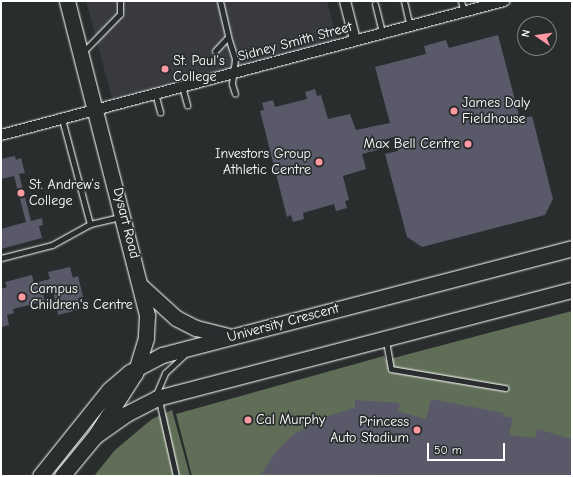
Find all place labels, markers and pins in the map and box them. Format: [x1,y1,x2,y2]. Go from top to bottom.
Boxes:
place label: St. Paul's College [173,53,225,86]
marker: St. Paul's College [160,64,170,74]
place label: James Daly Fieldhouse [462,95,530,128]
marker: James Daly Fieldhouse [449,106,459,116]
place label: Max Bell Centre [364,136,460,152]
marker: Max Bell Centre [463,139,473,149]
place label: Investors Group Athletic Centre [215,146,311,178]
marker: Investors Group Athletic Centre [314,157,324,167]
place label: St. Andrew’s College [29,177,100,210]
marker: St. Andrew’s College [16,188,26,198]
place label: Campus Children's Centre [30,281,133,314]
marker: Campus Children's Centre [17,292,27,302]
place label: Cal Murphy [256,412,325,428]
place label: Princess Auto Stadium [330,414,409,446]
marker: Cal Murphy [243,415,253,425]
marker: Princess Auto Stadium [412,425,422,435]

